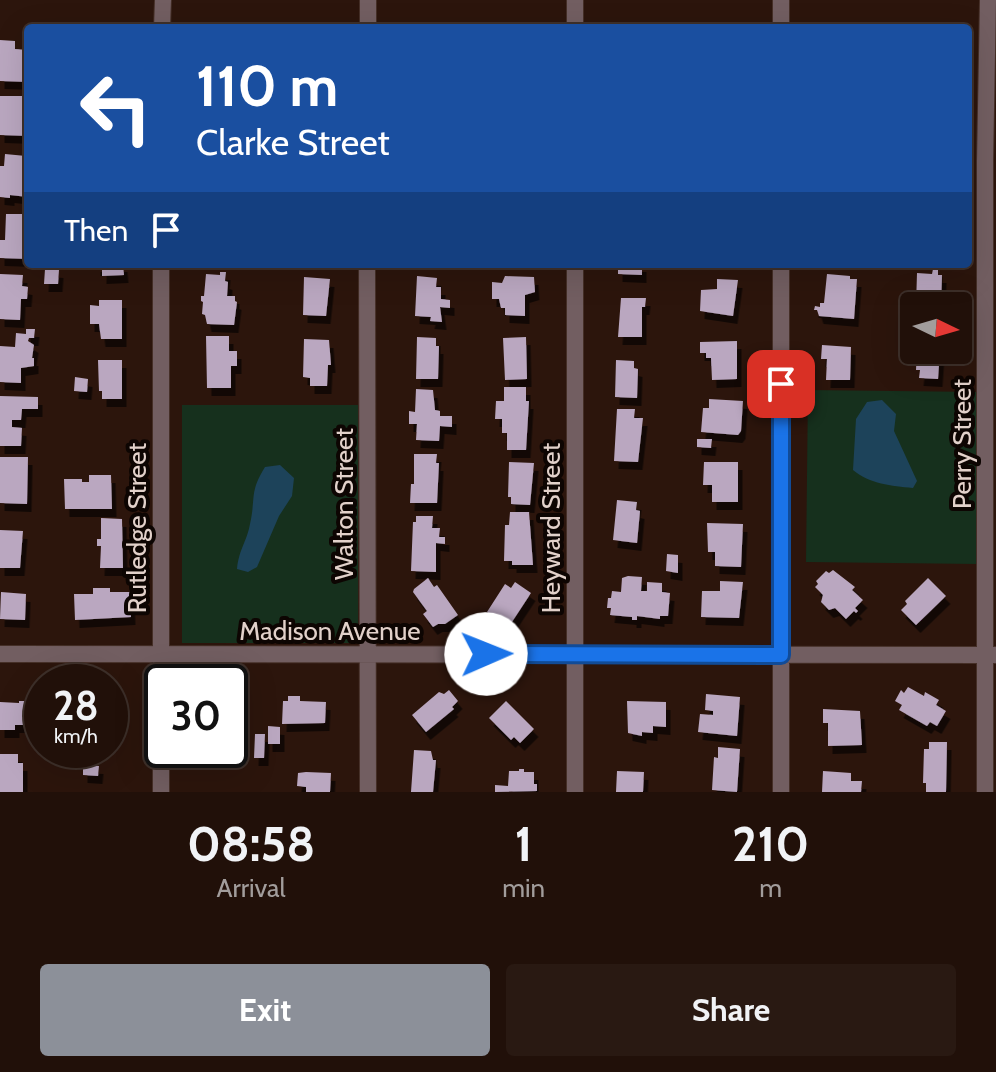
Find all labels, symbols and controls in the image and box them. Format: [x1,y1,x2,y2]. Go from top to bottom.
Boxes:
text: 110 m [196,52,338,120]
icon: left [64,56,168,160]
text: Clarke Street [196,120,390,164]
icon: arrive [144,208,188,252]
text: Then [64,212,128,249]
north arrow [900,292,972,364]
map controls [900,292,972,364]
pin [747,350,815,418]
icon: arrive [759,362,803,406]
street label: Perry Street [946,379,978,509]
street label: Walton Street [328,428,360,580]
street label: Rutledge Street [121,443,153,613]
street label: Heyward Street [535,443,567,613]
position arrow [444,612,528,696]
street label: Madison Avenue [239,615,421,647]
speed limit sign: 30 [144,664,248,768]
text: 28 [53,681,99,730]
text: km/h [54,724,98,748]
text: 08:58 [187,815,315,873]
text: 1 [515,815,533,873]
text: 210 [732,815,809,873]
text: Arrival [217,872,286,904]
text: min [502,872,545,904]
text: m [759,872,782,904]
button: Exit [40,964,490,1056]
button: Share [506,964,956,1056]

